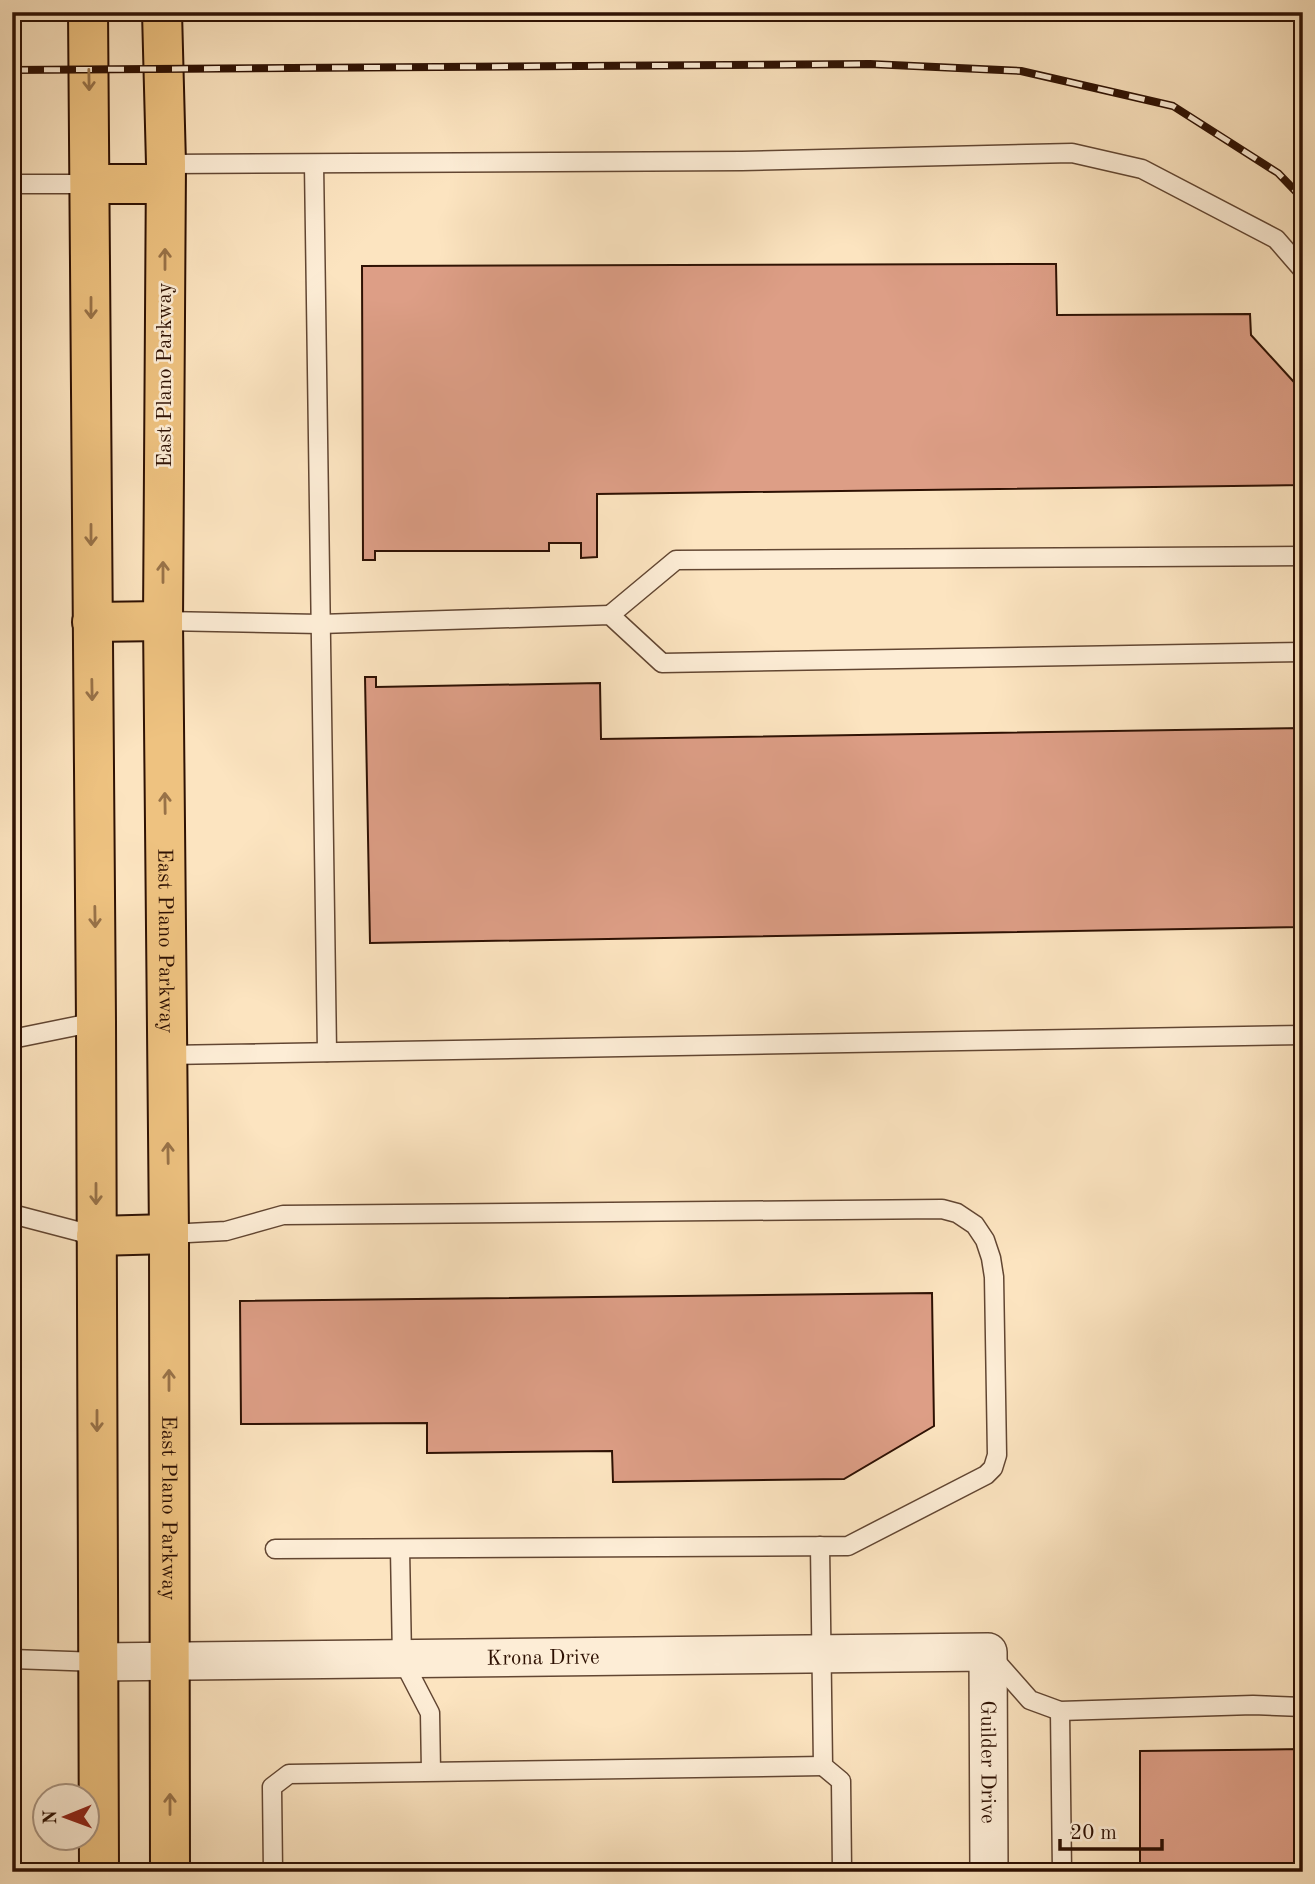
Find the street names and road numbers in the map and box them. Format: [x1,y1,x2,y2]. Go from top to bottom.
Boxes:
street label: East Plano Parkway [155,282,176,468]
street label: East Plano Parkway [153,848,176,1034]
street label: East Plano Parkway [157,1415,179,1601]
street label: Krona Drive [486,1647,600,1670]
street label: Guilder Drive [976,1700,998,1824]

